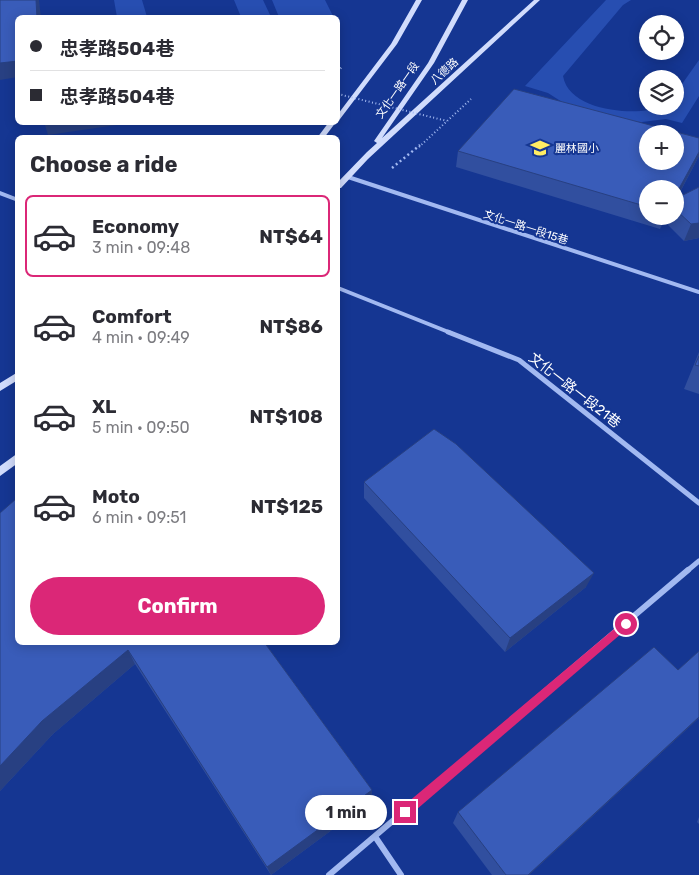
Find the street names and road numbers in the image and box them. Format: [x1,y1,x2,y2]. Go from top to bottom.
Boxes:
street label: 八德路 [428,56,461,87]
street label: 文化一路一段 [373,60,422,121]
street label: 文化一路一段15巷 [482,208,570,247]
street label: 文化一路一段21巷 [525,349,624,432]

